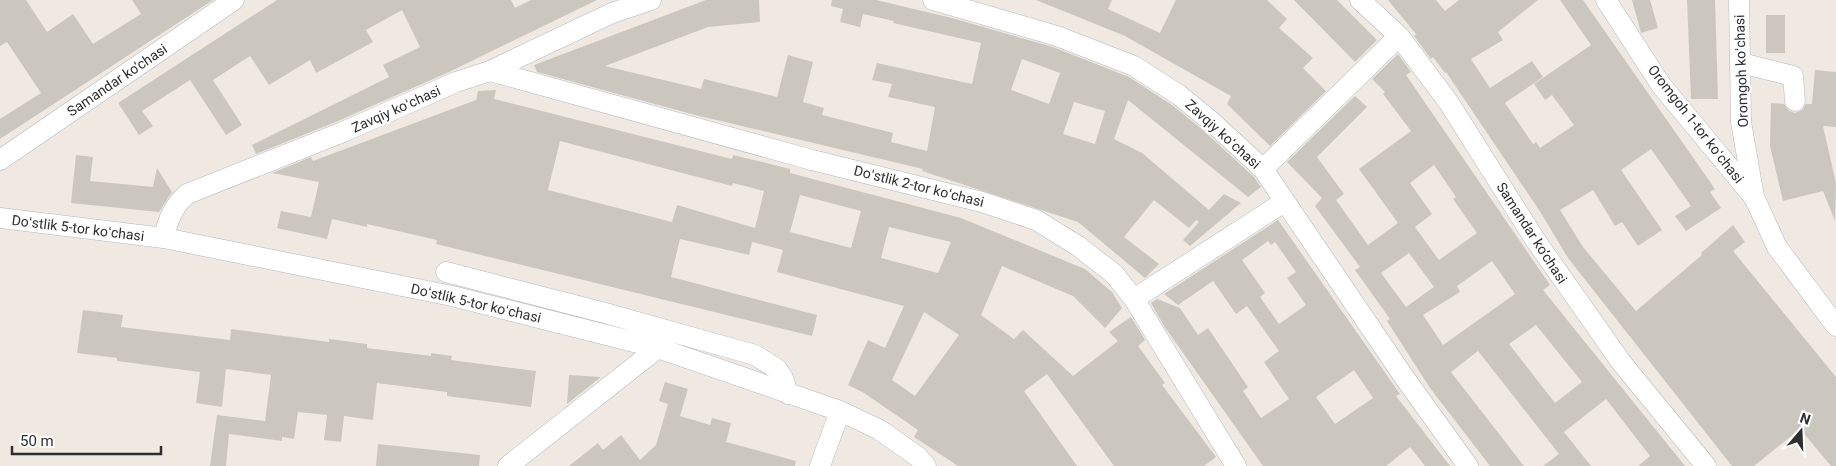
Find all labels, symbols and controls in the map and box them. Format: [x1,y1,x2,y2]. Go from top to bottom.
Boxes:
street label: Oromgoh koʻchasi [1731,14,1751,128]
street label: Samandar ko‘chasi [64,41,170,119]
street label: Oromgoh 1-tor koʻchasi [1645,62,1747,186]
street label: Zavqiy koʻchasi [349,82,443,136]
street label: Zavqiy koʻchasi [1182,96,1264,172]
street label: Doʻstlik 2-tor koʻchasi [852,162,986,210]
street label: Samandar ko‘chasi [1493,180,1571,286]
street label: Doʻstlik 5-tor koʻchasi [11,212,145,244]
street label: Doʻstlik 5-tor koʻchasi [409,280,543,326]
north arrow [1776,406,1826,456]
text: N [1798,410,1813,428]
scale bar [12,424,161,456]
text: 50 m [20,432,54,450]

